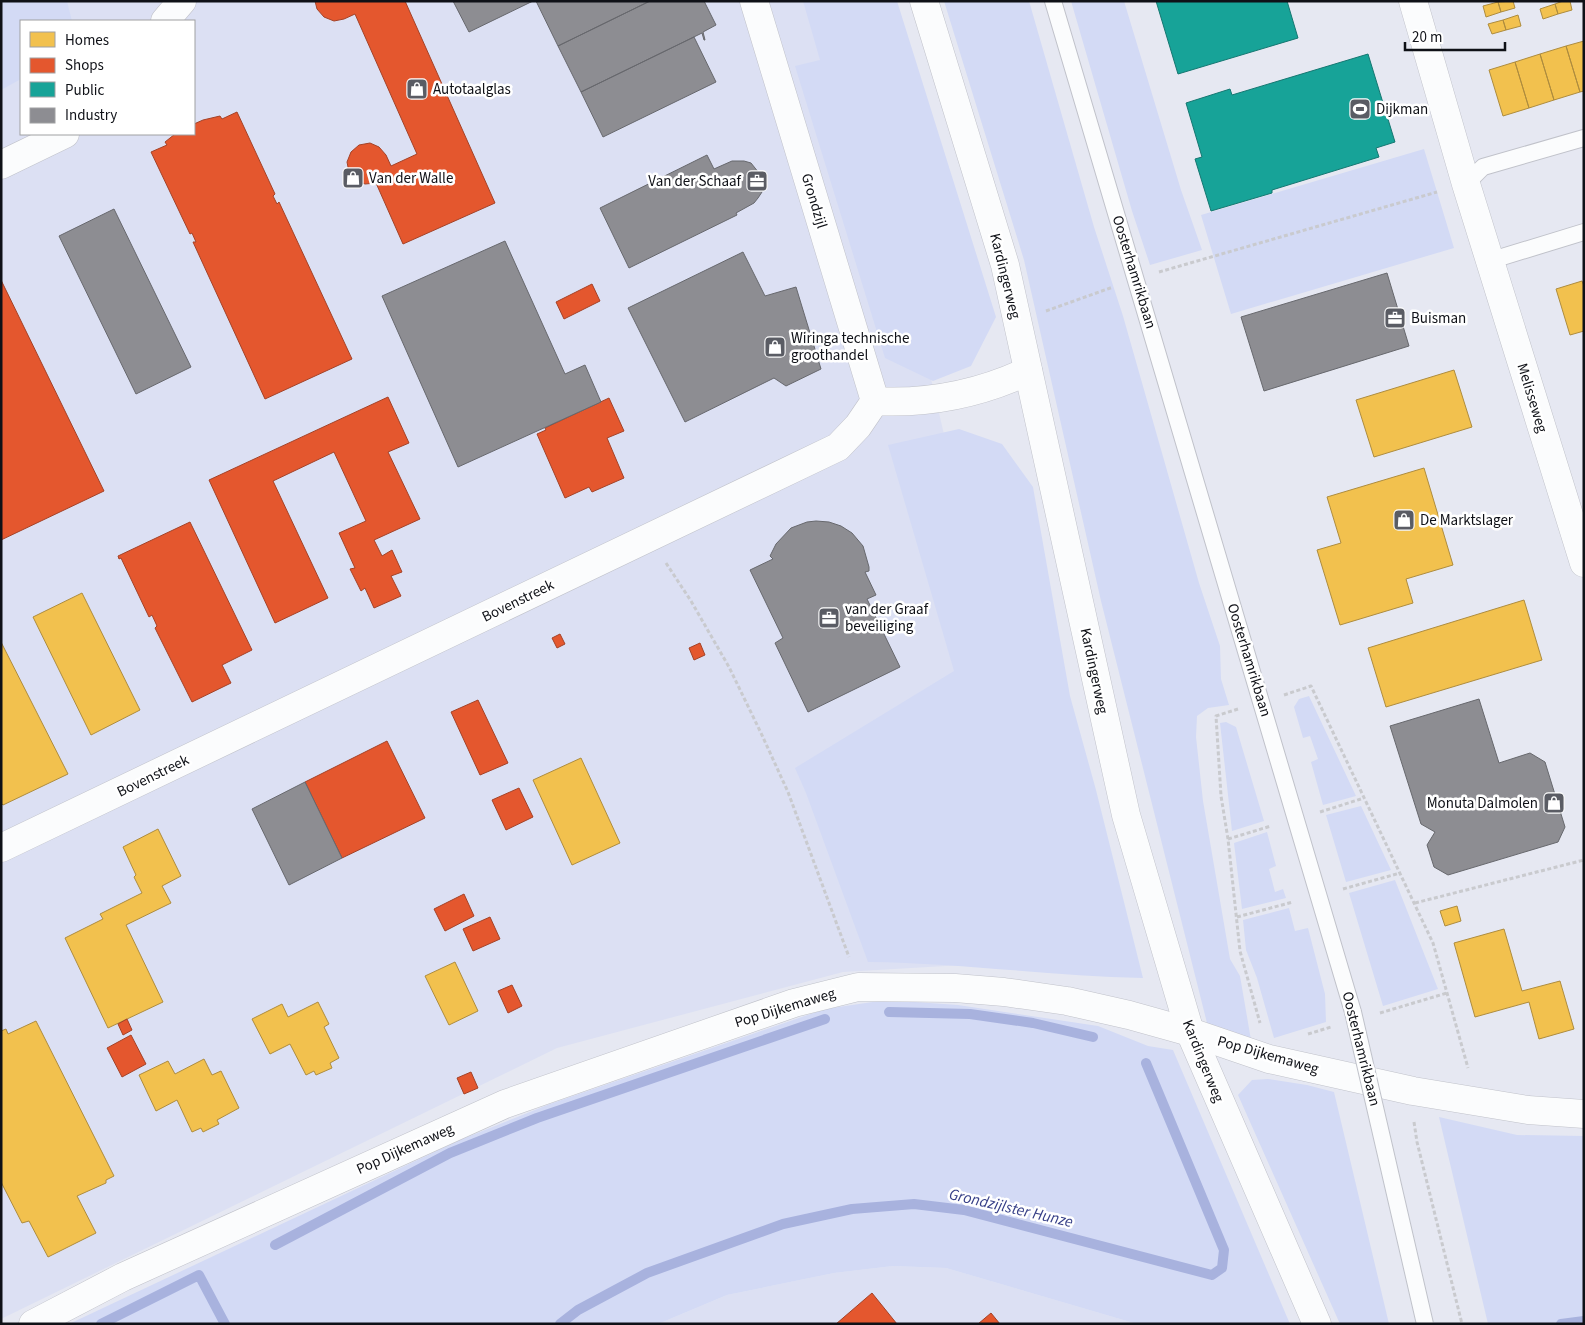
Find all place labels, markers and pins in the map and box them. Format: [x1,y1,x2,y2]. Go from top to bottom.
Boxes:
shop icon: Autotaalglas [405,77,429,101]
place label: Autotaalglas [433,79,511,100]
sports icon: Dijkman [1348,97,1372,121]
place label: Dijkman [1376,99,1428,120]
shop icon: Van der Walle [341,166,365,190]
place label: Van der Walle [369,168,453,189]
office icon: Van der Schaaf [745,169,769,193]
place label: Van der Schaaf [648,171,742,192]
office icon: Buisman [1383,306,1407,330]
place label: Buisman [1411,308,1466,329]
place label: Wiringa technische groothandel [791,328,909,366]
shop icon: Wiringa technische groothandel [763,335,787,359]
shop icon: De Marktslager [1392,508,1416,532]
place label: De Marktslager [1420,510,1514,531]
place label: van der Graaf beveiliging [845,599,929,637]
office icon: van der Graaf beveiliging [817,606,841,630]
shop icon: Monuta Dalmolen [1542,791,1566,815]
place label: Monuta Dalmolen [1427,793,1538,814]

